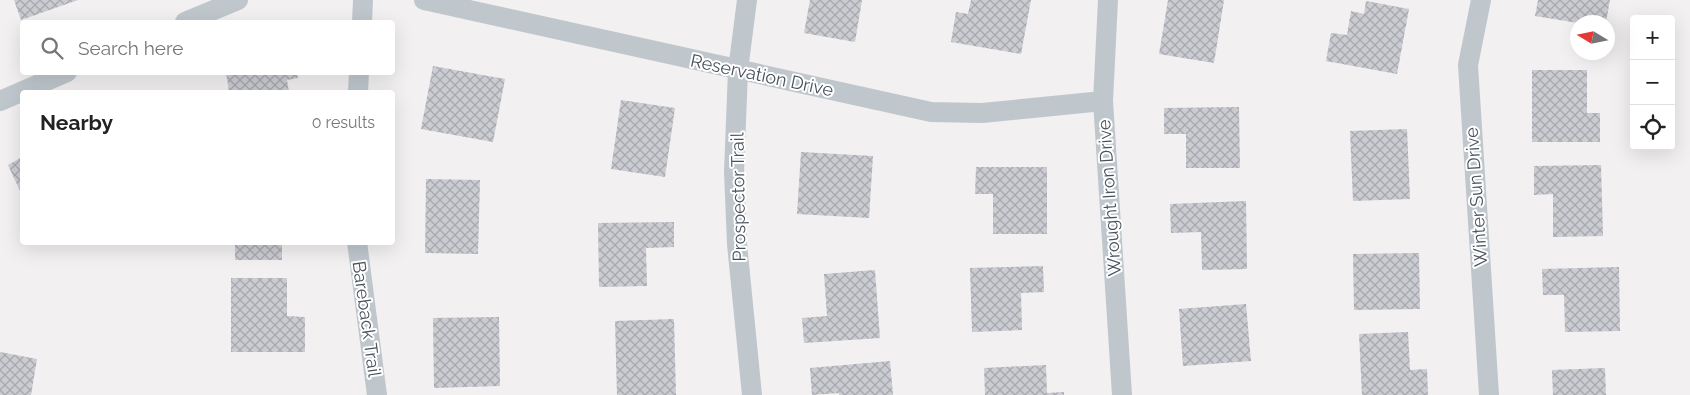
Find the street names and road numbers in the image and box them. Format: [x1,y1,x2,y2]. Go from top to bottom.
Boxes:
street label: Reservation Drive [689,50,836,100]
street label: Wrought Iron Drive [1093,119,1125,277]
street label: Winter Sun Drive [1461,126,1491,267]
street label: Prospector Trail [726,132,750,262]
street label: Bareback Trail [348,260,386,379]

